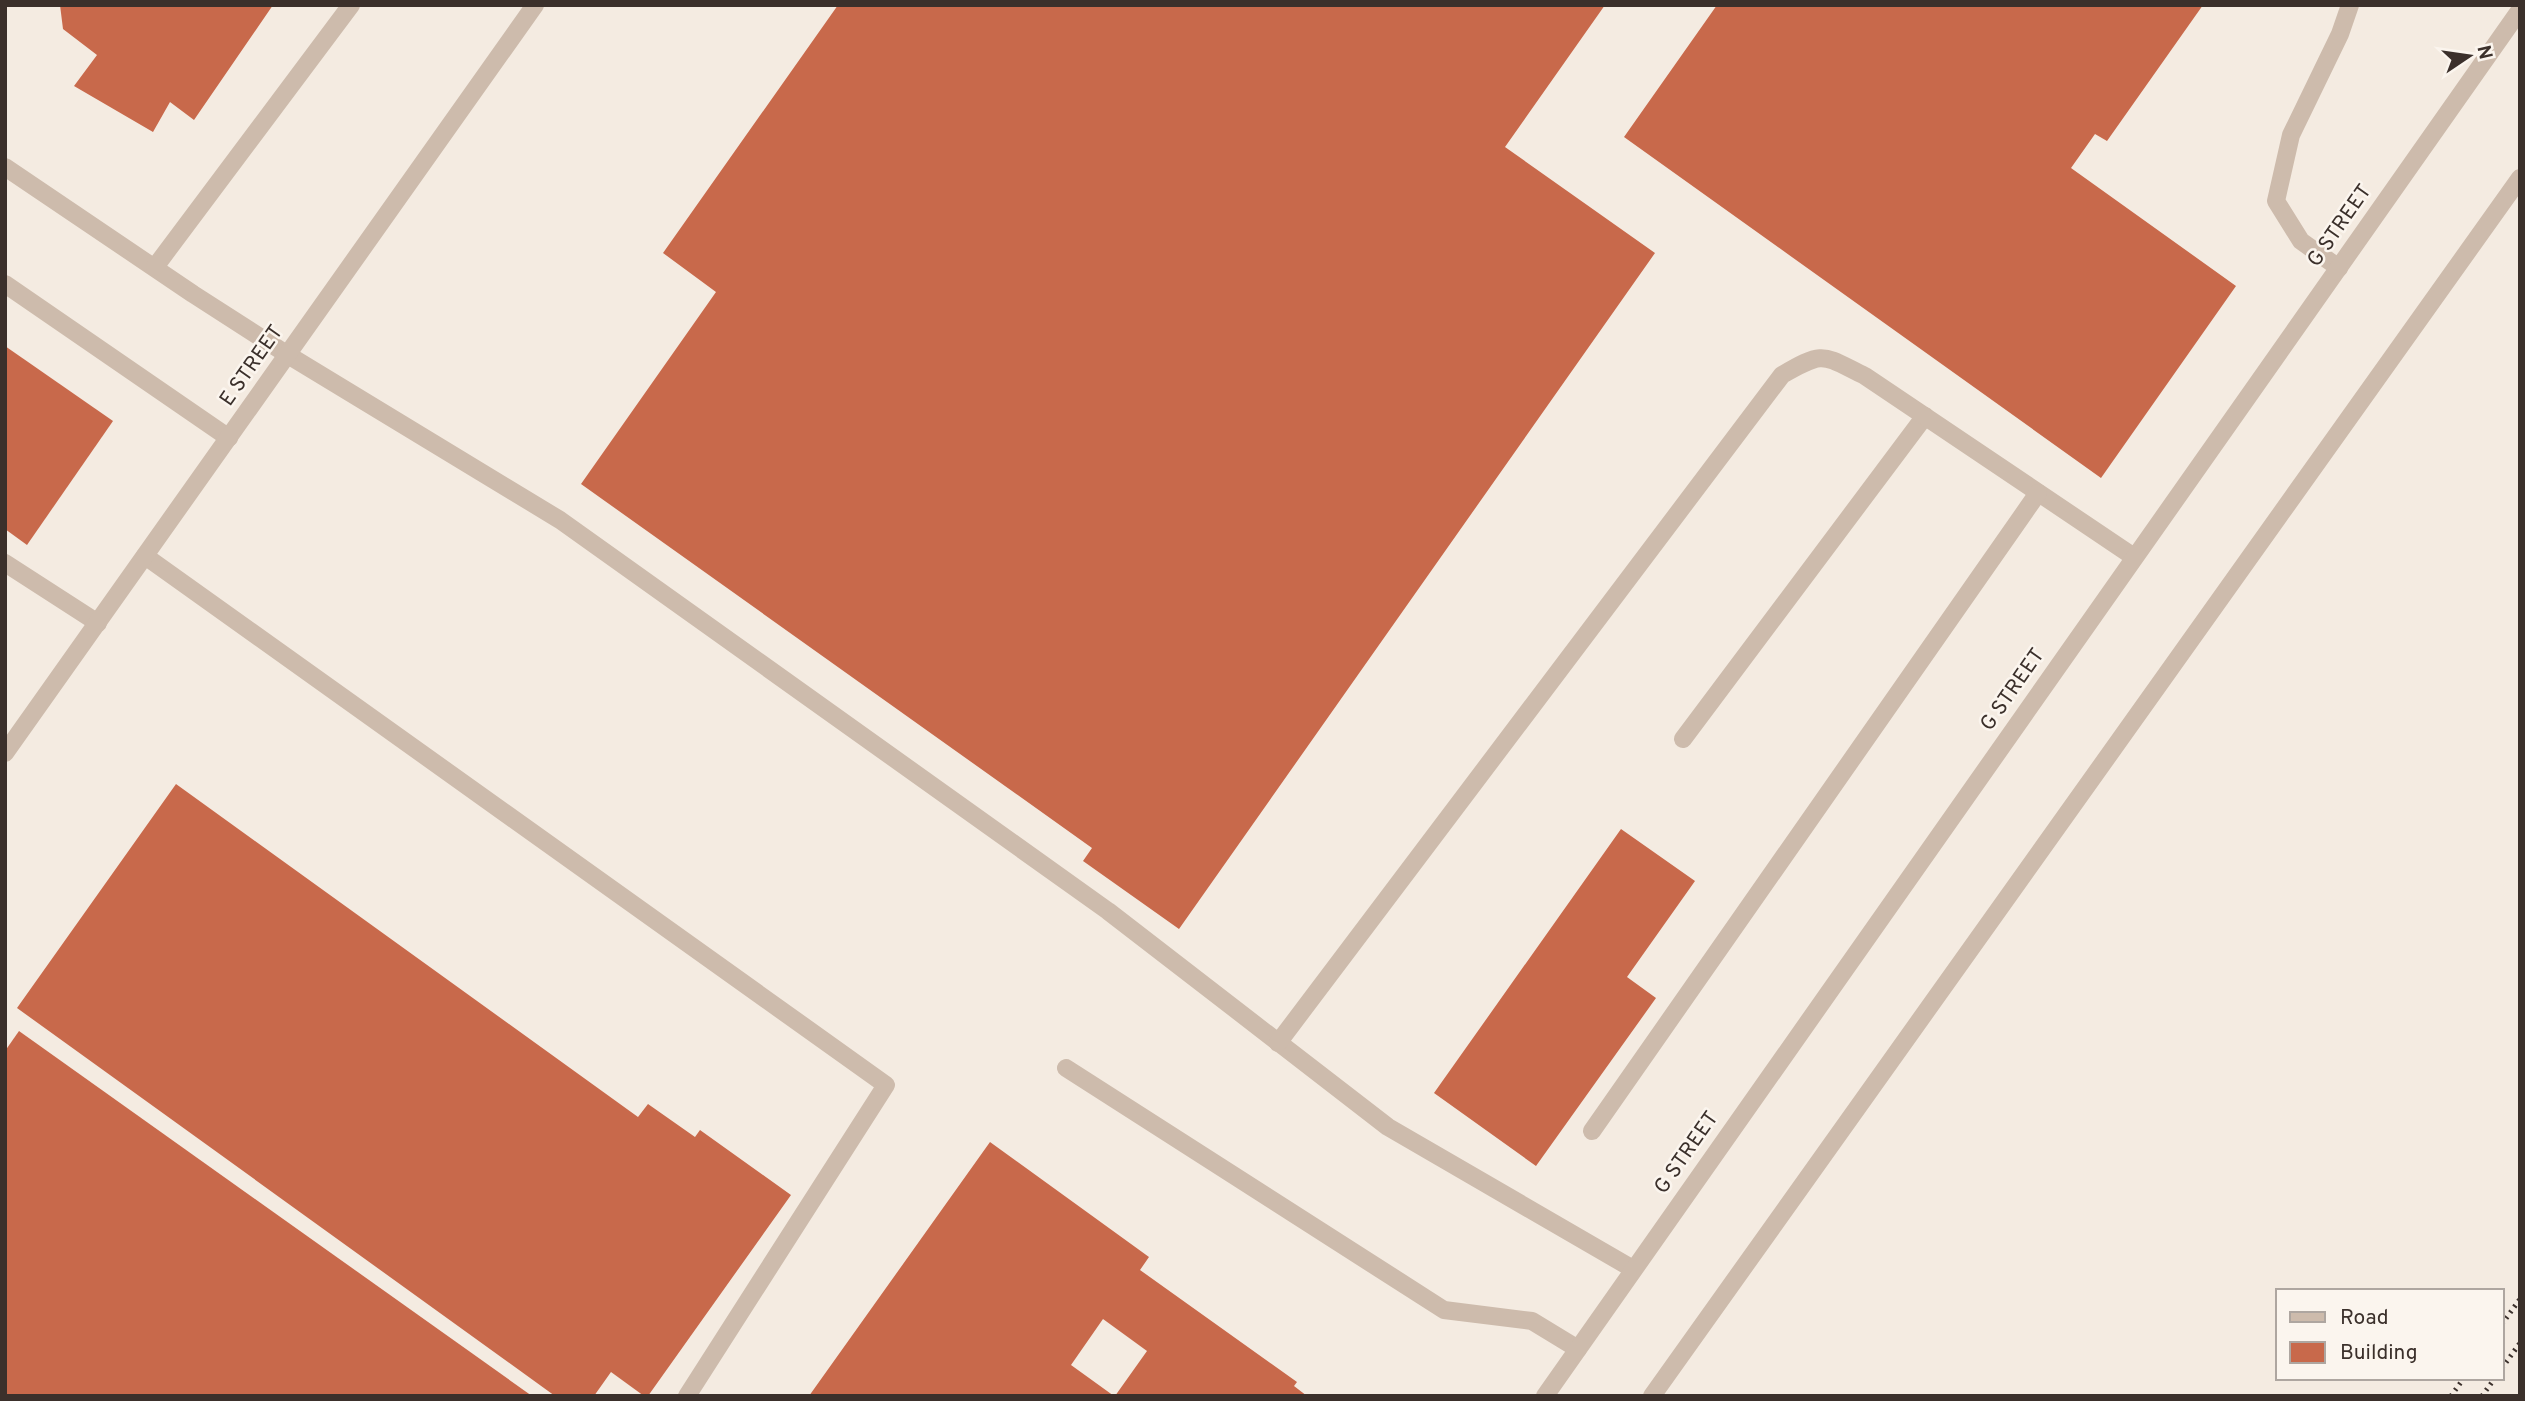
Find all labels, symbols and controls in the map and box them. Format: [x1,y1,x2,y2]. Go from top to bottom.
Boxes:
north arrow [2434,21,2504,91]
text: N [2470,43,2497,62]
street label: G STREET [2302,179,2378,273]
street label: E STREET [214,320,290,412]
street label: G STREET [1975,643,2051,737]
street label: G STREET [1649,1106,1725,1200]
legend [2276,1289,2504,1380]
text: Road [2340,1305,2389,1332]
text: Building [2340,1340,2418,1367]

